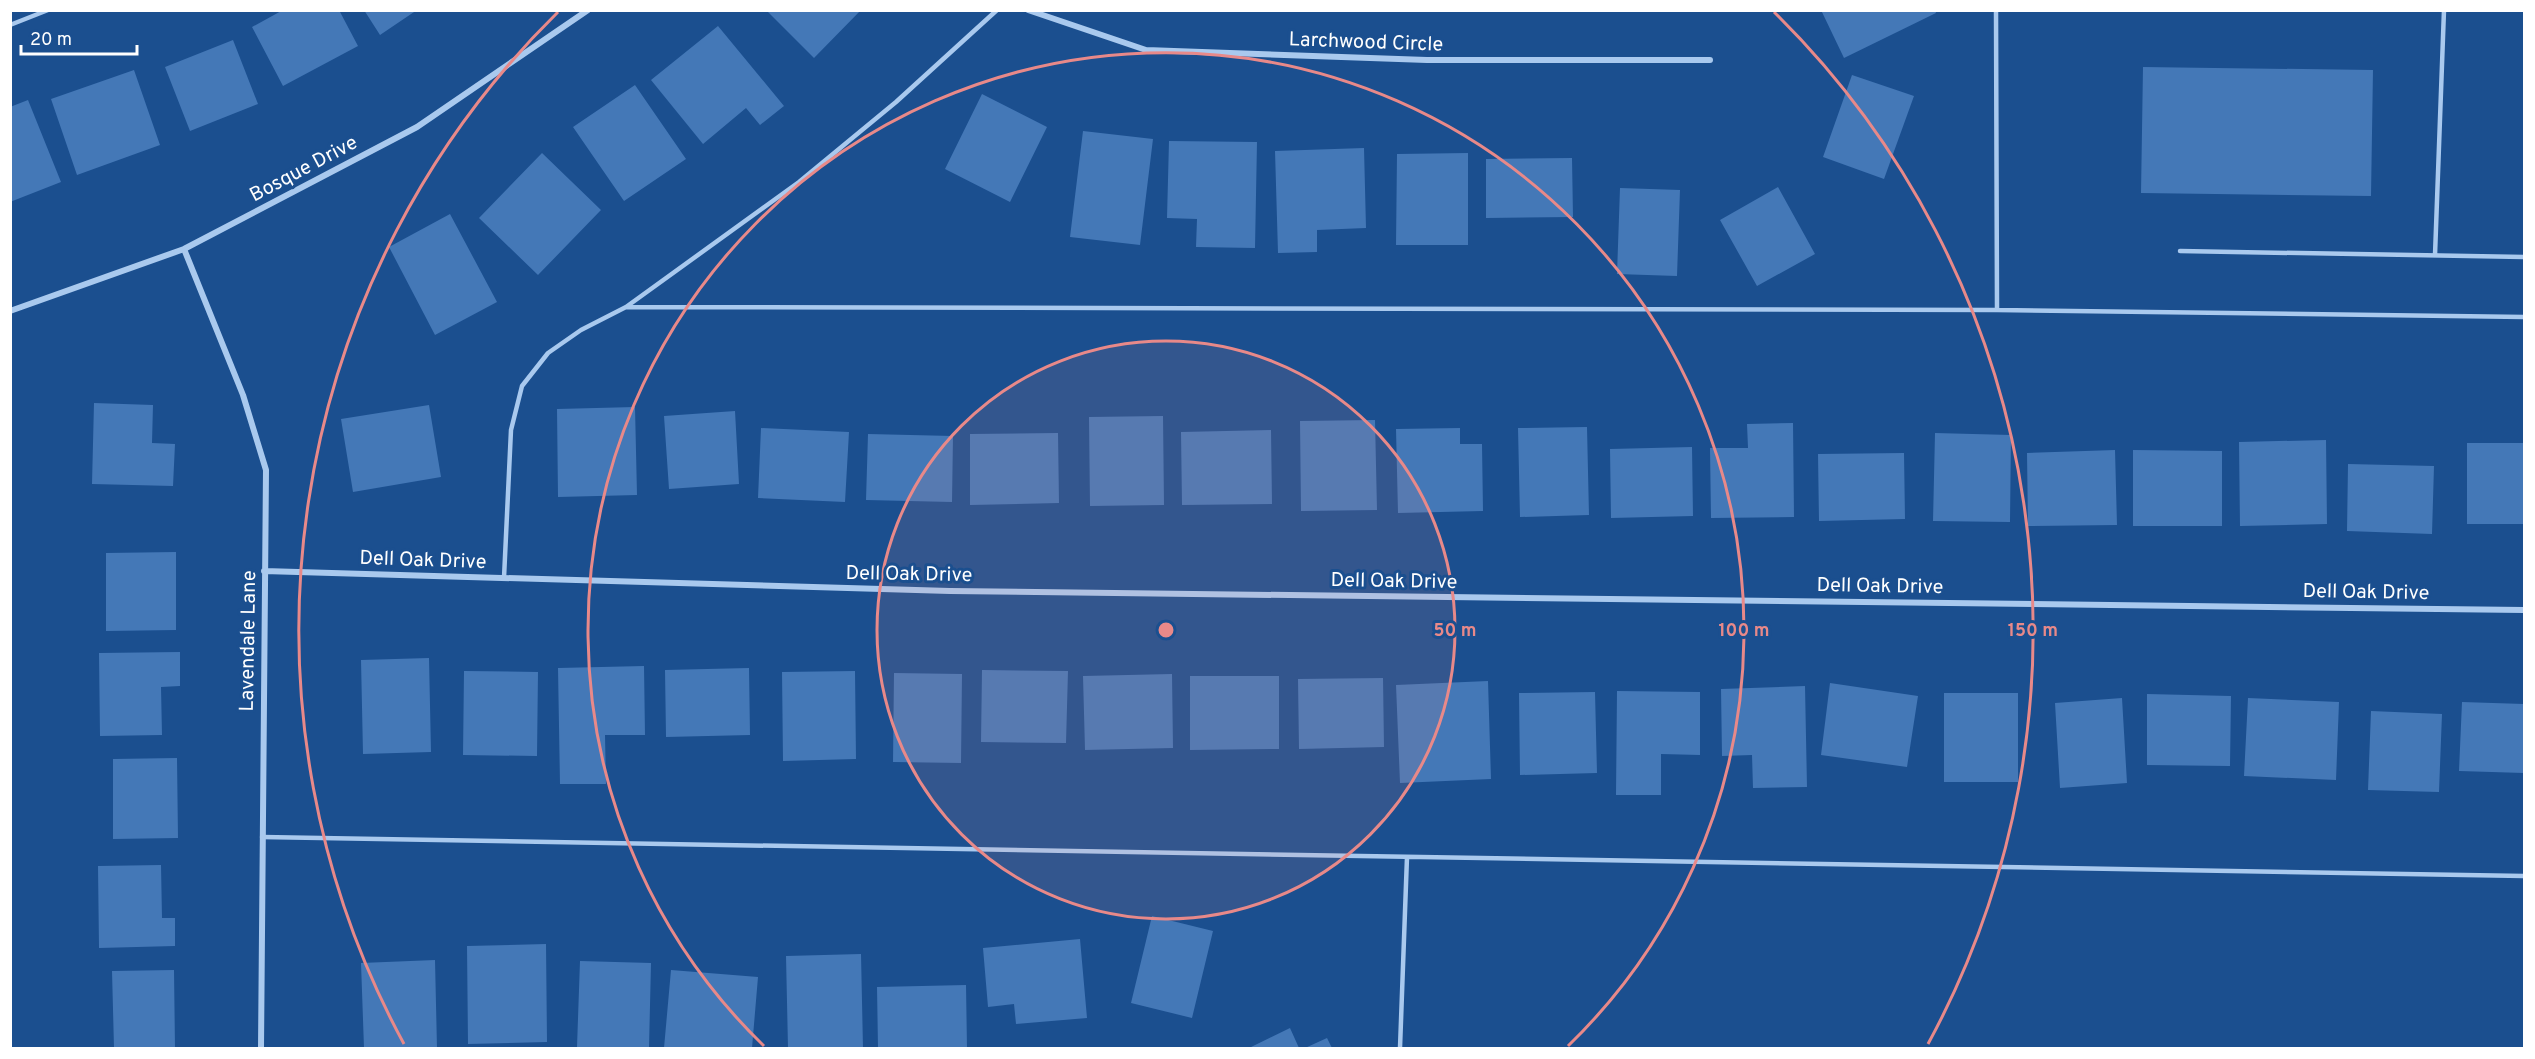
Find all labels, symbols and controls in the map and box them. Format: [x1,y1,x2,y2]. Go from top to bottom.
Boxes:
scale bar [21,18,136,56]
street label: Larchwood Circle [1288,27,1444,59]
text: 20 m [30,29,72,52]
street label: Bosque Drive [245,130,362,209]
street label: Dell Oak Drive [359,546,487,576]
street label: Dell Oak Drive [845,561,973,589]
street label: Dell Oak Drive [1330,568,1458,596]
street label: Lavendale Lane [235,570,263,712]
street label: Dell Oak Drive [1816,573,1944,601]
street label: Dell Oak Drive [2302,579,2430,607]
centre of rings [1156,620,1176,640]
text: 50 m [1433,620,1477,643]
text: 100 m [1718,620,1770,643]
text: 150 m [2008,620,2058,643]

